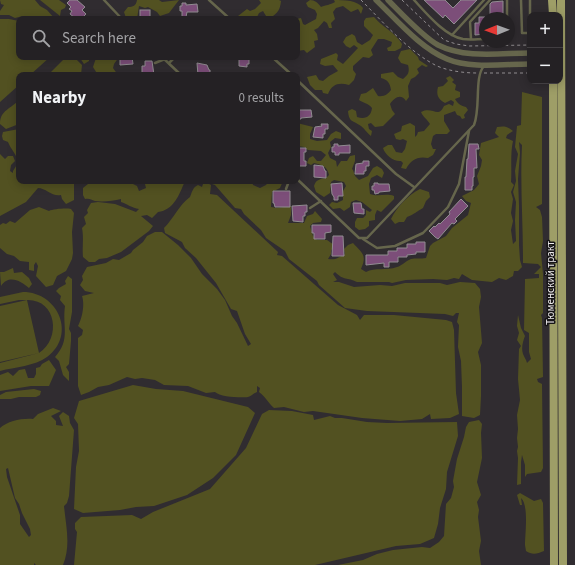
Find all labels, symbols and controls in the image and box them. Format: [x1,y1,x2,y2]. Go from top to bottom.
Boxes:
north arrow [479,12,515,48]
map controls [527,12,563,84]
button: + [527,12,563,48]
search box [16,16,300,60]
icon: search [30,27,52,49]
text: Search here [62,28,136,49]
button: − [527,48,563,84]
text: Nearby [32,86,86,110]
text: 0 results [239,89,284,107]
street label: Тюменский тракт [543,241,558,325]

